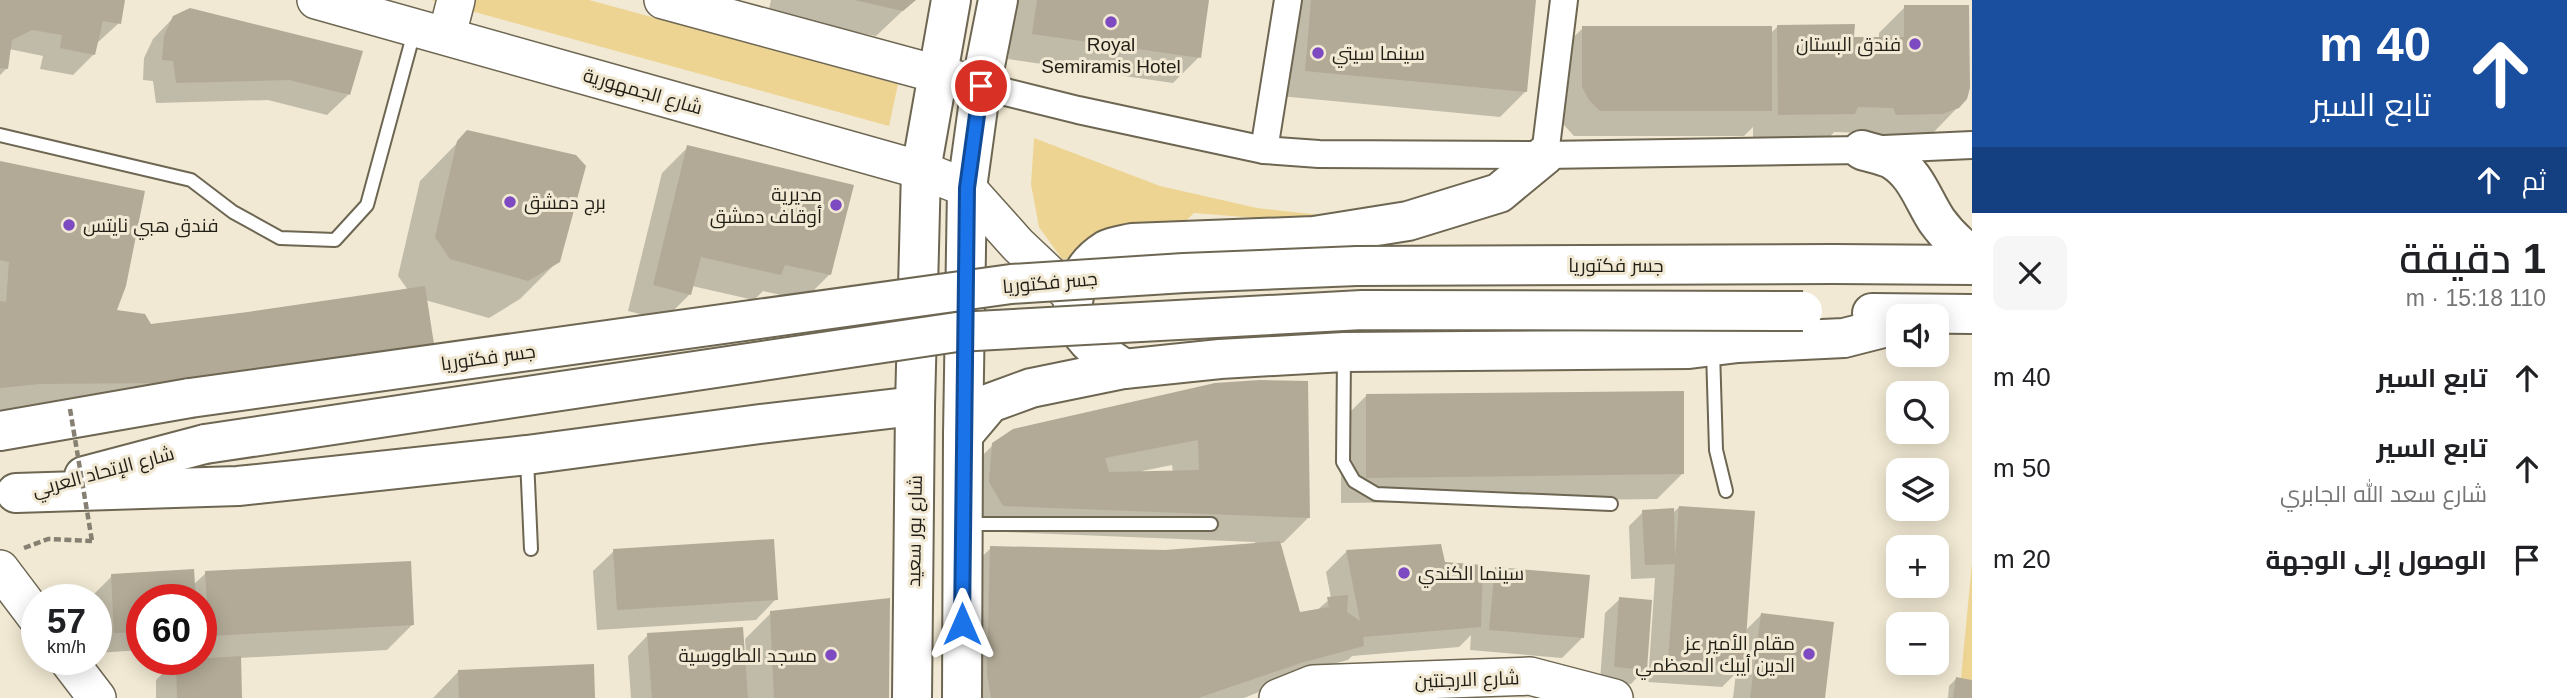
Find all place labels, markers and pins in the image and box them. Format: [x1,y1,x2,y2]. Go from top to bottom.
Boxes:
marker: Royal Semiramis Hotel [1103,14,1119,30]
place label: Royal Semiramis Hotel [1041,34,1181,77]
place label: فندق البستان [1796,34,1901,57]
marker: فندق البستان [1907,36,1923,52]
place label: سينما سيتي [1332,43,1425,68]
marker: سينما سيتي [1310,45,1326,61]
pin [951,56,1011,116]
place label: مديرية أوقاف دمشق [710,184,822,229]
place label: برج دمشق [524,192,606,216]
marker: برج دمشق [502,194,518,210]
marker: مديرية أوقاف دمشق [828,197,844,213]
place label: فندق هبي نايتس [83,215,219,240]
marker: فندق هبي نايتس [61,217,77,233]
place label: سينما الكندي [1418,563,1524,588]
marker: سينما الكندي [1396,565,1412,581]
place label: مقام الأمير عز الدين أيبك المعظمي [1635,633,1795,680]
place label: مسجد الطاووسية [678,645,817,667]
marker: مقام الأمير عز الدين أيبك المعظمي [1801,646,1817,662]
marker: مسجد الطاووسية [823,647,839,663]

